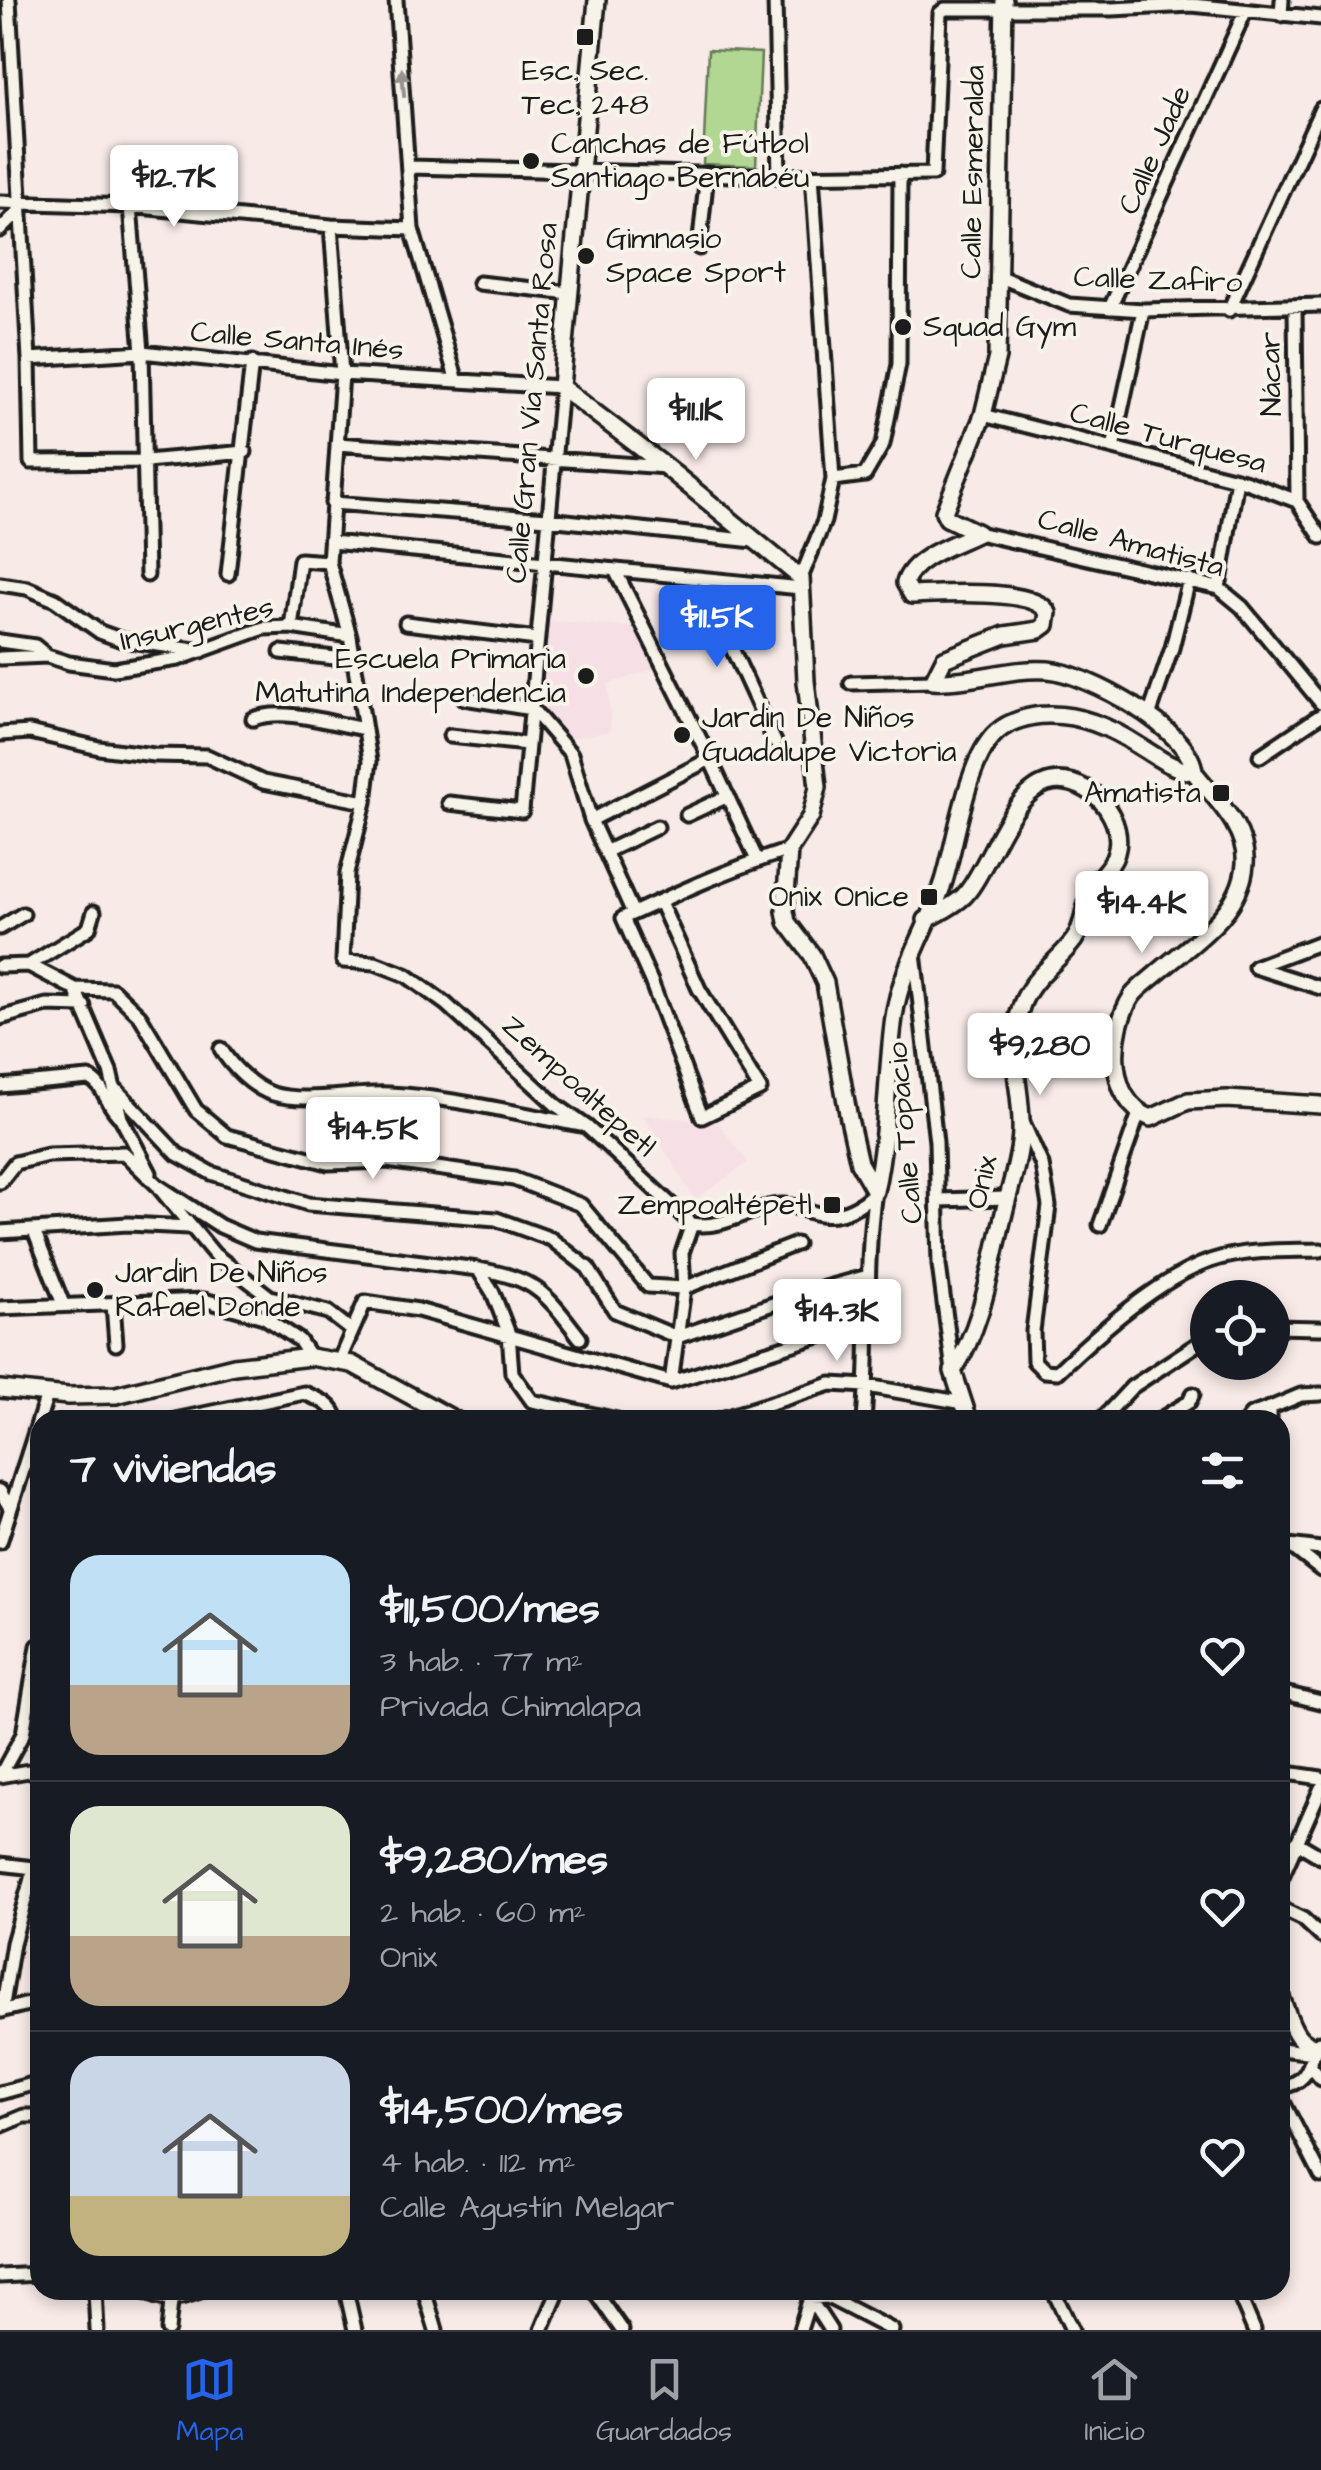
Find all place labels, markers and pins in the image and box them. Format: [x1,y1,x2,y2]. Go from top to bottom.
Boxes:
marker: Esc. Sec. Tec. 248 [574,26,596,48]
place label: Esc. Sec. Tec. 248 [521,50,649,126]
place label: Canchas de Fútbol Santiago Bernabéu [551,123,810,200]
pin: $12.7K [93,145,255,230]
marker: Canchas de Fútbol Santiago Bernabéu [520,150,542,172]
place label: Gimnasio Space Sport [606,218,786,294]
marker: Gimnasio Space Sport [575,245,597,267]
place label: Squad Gym [923,306,1077,349]
marker: Squad Gym [892,316,914,338]
pin: $11.1K [615,378,777,463]
pin: $11.5K [636,585,798,670]
place label: Escuela Primaria Matutina Independencia [255,638,566,714]
marker: Escuela Primaria Matutina Independencia [575,665,597,687]
place label: Jardin De Niños Guadalupe Victoria [702,697,957,773]
marker: Jardin De Niños Guadalupe Victoria [671,724,693,746]
place label: Amatista [1084,772,1201,814]
marker: Amatista [1210,782,1232,804]
pin: $14.4K [1061,871,1223,956]
place label: Onix Onice [768,876,909,918]
marker: Onix Onice [918,886,940,908]
pin: $9,280 [959,1013,1121,1098]
pin: $14.5K [292,1097,454,1182]
place label: Zempoaltépetl [617,1184,812,1226]
marker: Zempoaltépetl [821,1194,843,1216]
place label: Jardin De Niños Rafael Donde [115,1252,328,1328]
marker: Jardin De Niños Rafael Donde [84,1279,106,1301]
pin: $14.3K [756,1279,918,1364]

